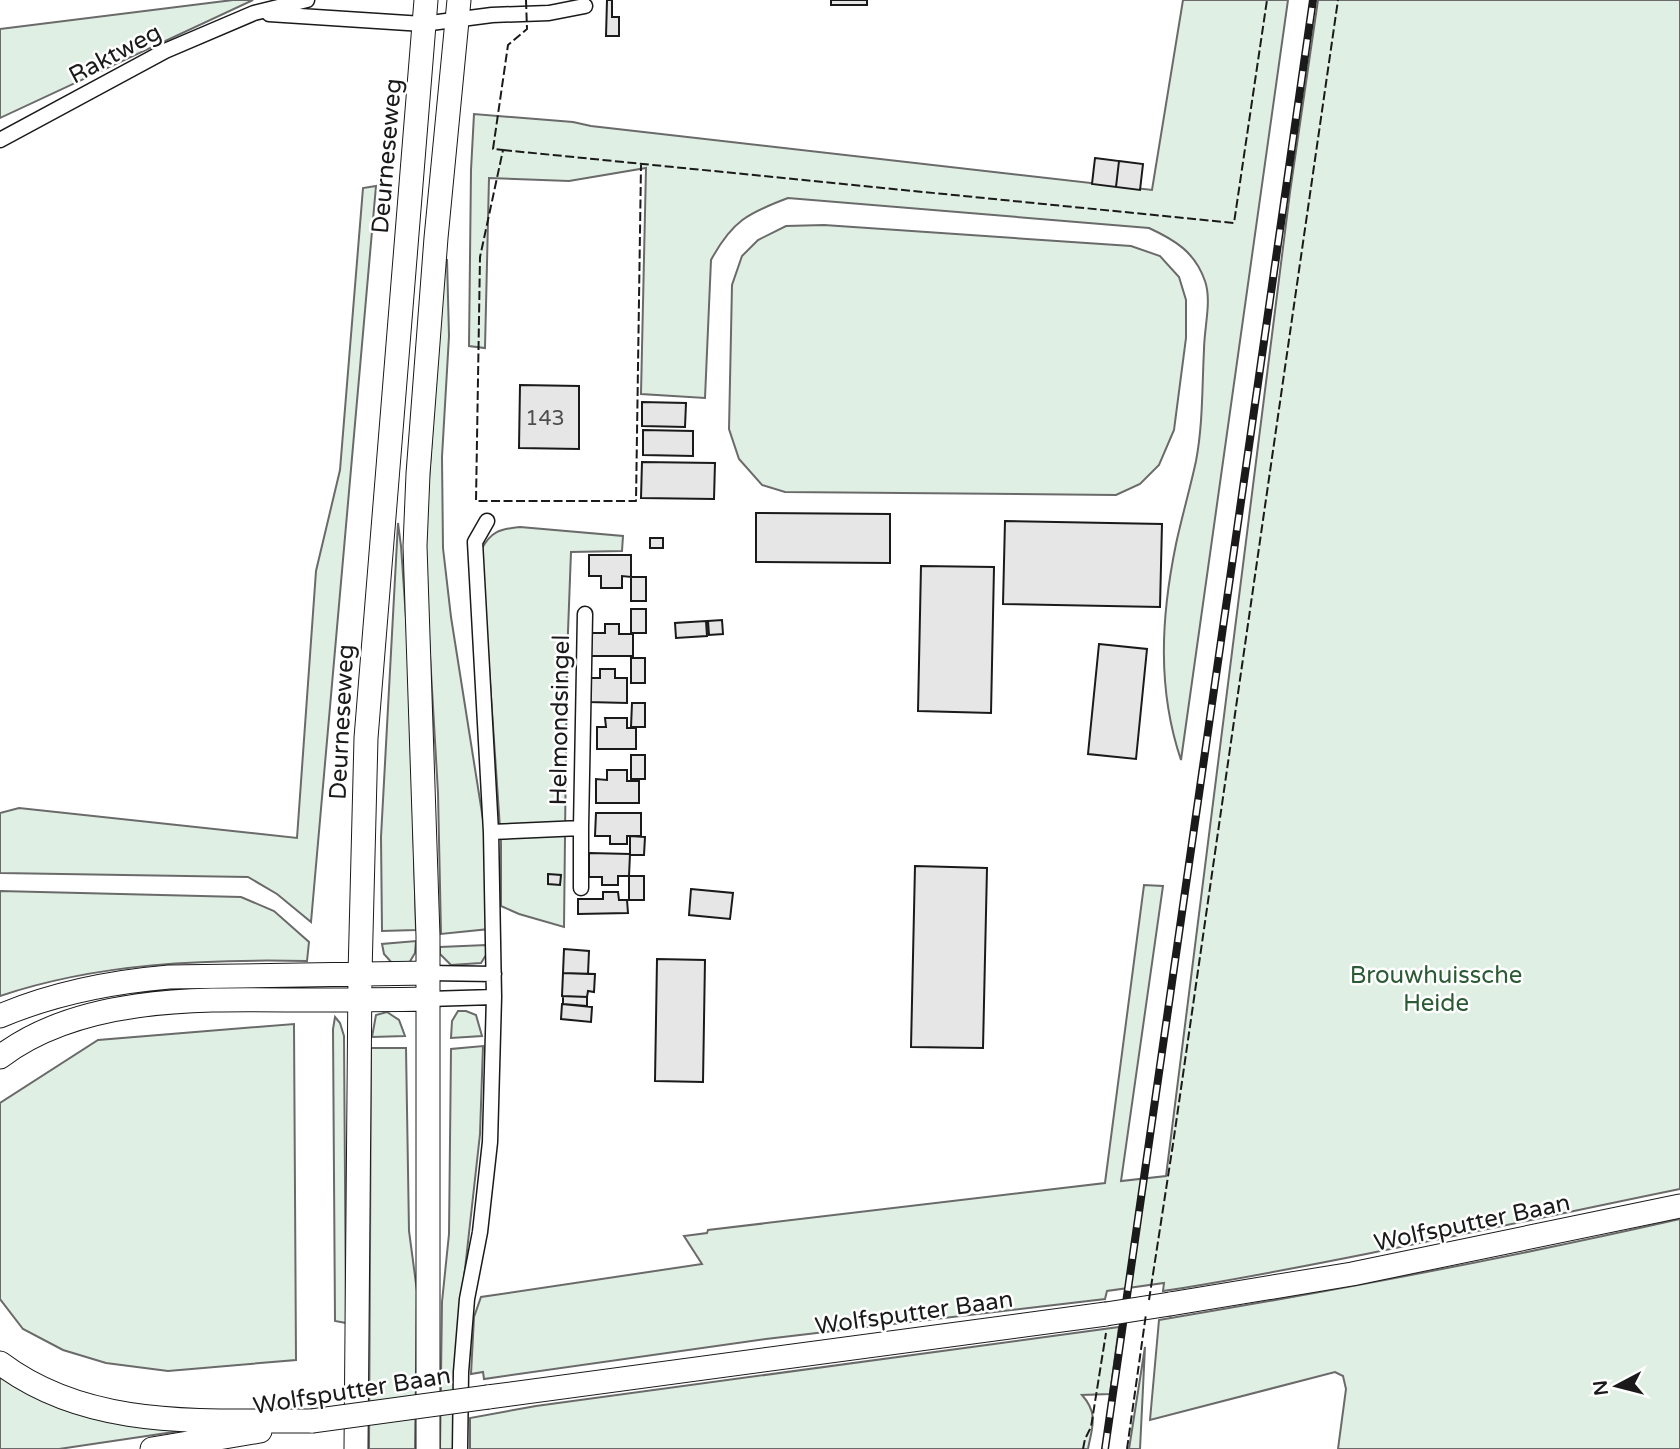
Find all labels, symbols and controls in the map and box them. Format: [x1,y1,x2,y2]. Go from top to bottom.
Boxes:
street label: Raktweg [64,18,166,90]
street label: Deurneseweg [366,77,408,235]
house number: 143 [525,406,565,431]
street label: Helmondsingel [544,634,576,806]
street label: Deurneseweg [323,643,361,801]
park label: Brouwhuissche Heide [1350,961,1522,1018]
street label: Wolfsputter Baan [1371,1188,1573,1258]
street label: Wolfsputter Baan [813,1285,1015,1341]
north arrow [1582,1351,1652,1421]
street label: Wolfsputter Baan [251,1361,453,1421]
text: N [1589,1379,1613,1397]

